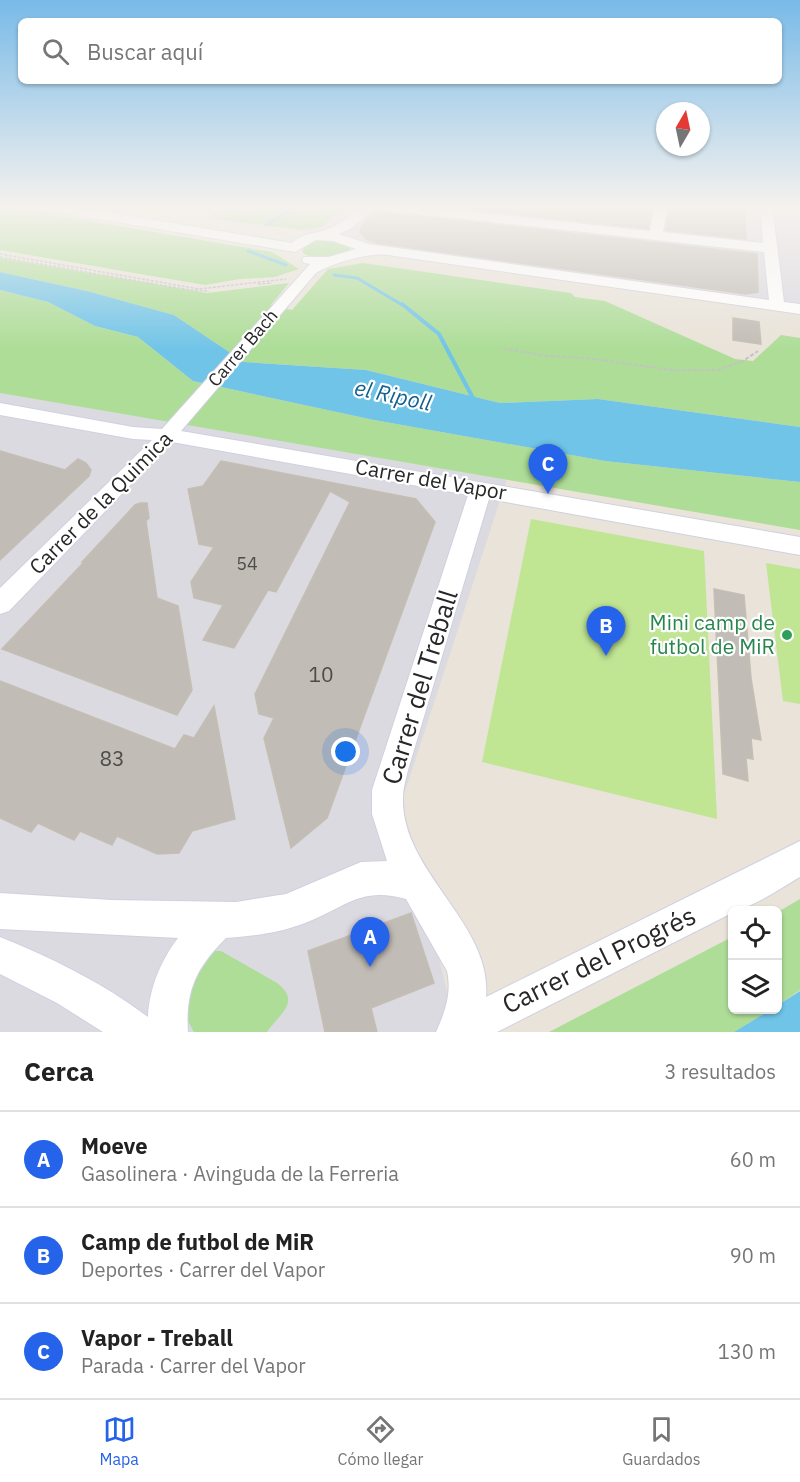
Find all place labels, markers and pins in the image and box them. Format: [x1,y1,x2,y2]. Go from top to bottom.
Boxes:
pin: C [528,444,568,494]
pin: B [586,606,626,656]
place label: Mini camp de futbol de MiR [650,608,775,660]
marker: Mini camp de futbol de MiR [780,628,794,642]
pin: A [350,918,389,967]

